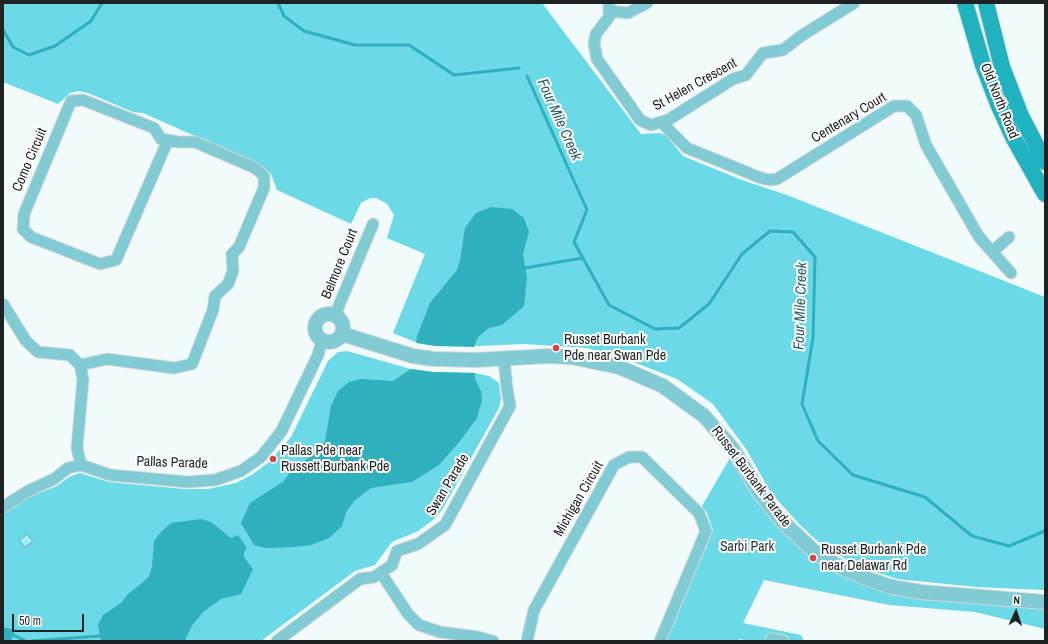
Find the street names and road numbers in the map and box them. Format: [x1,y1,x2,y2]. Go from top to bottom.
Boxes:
street label: St Helen Crescent [650,55,740,115]
street label: Old North Road [976,61,1022,141]
street label: Centenary Court [809,89,889,147]
street label: Como Circuit [9,126,51,194]
street label: Belmore Court [318,227,362,301]
street label: Russet Burbank Parade [708,423,794,531]
street label: Swan Parade [423,451,473,519]
street label: Pallas Parade [136,453,208,473]
street label: Michigan Circuit [551,458,607,540]

